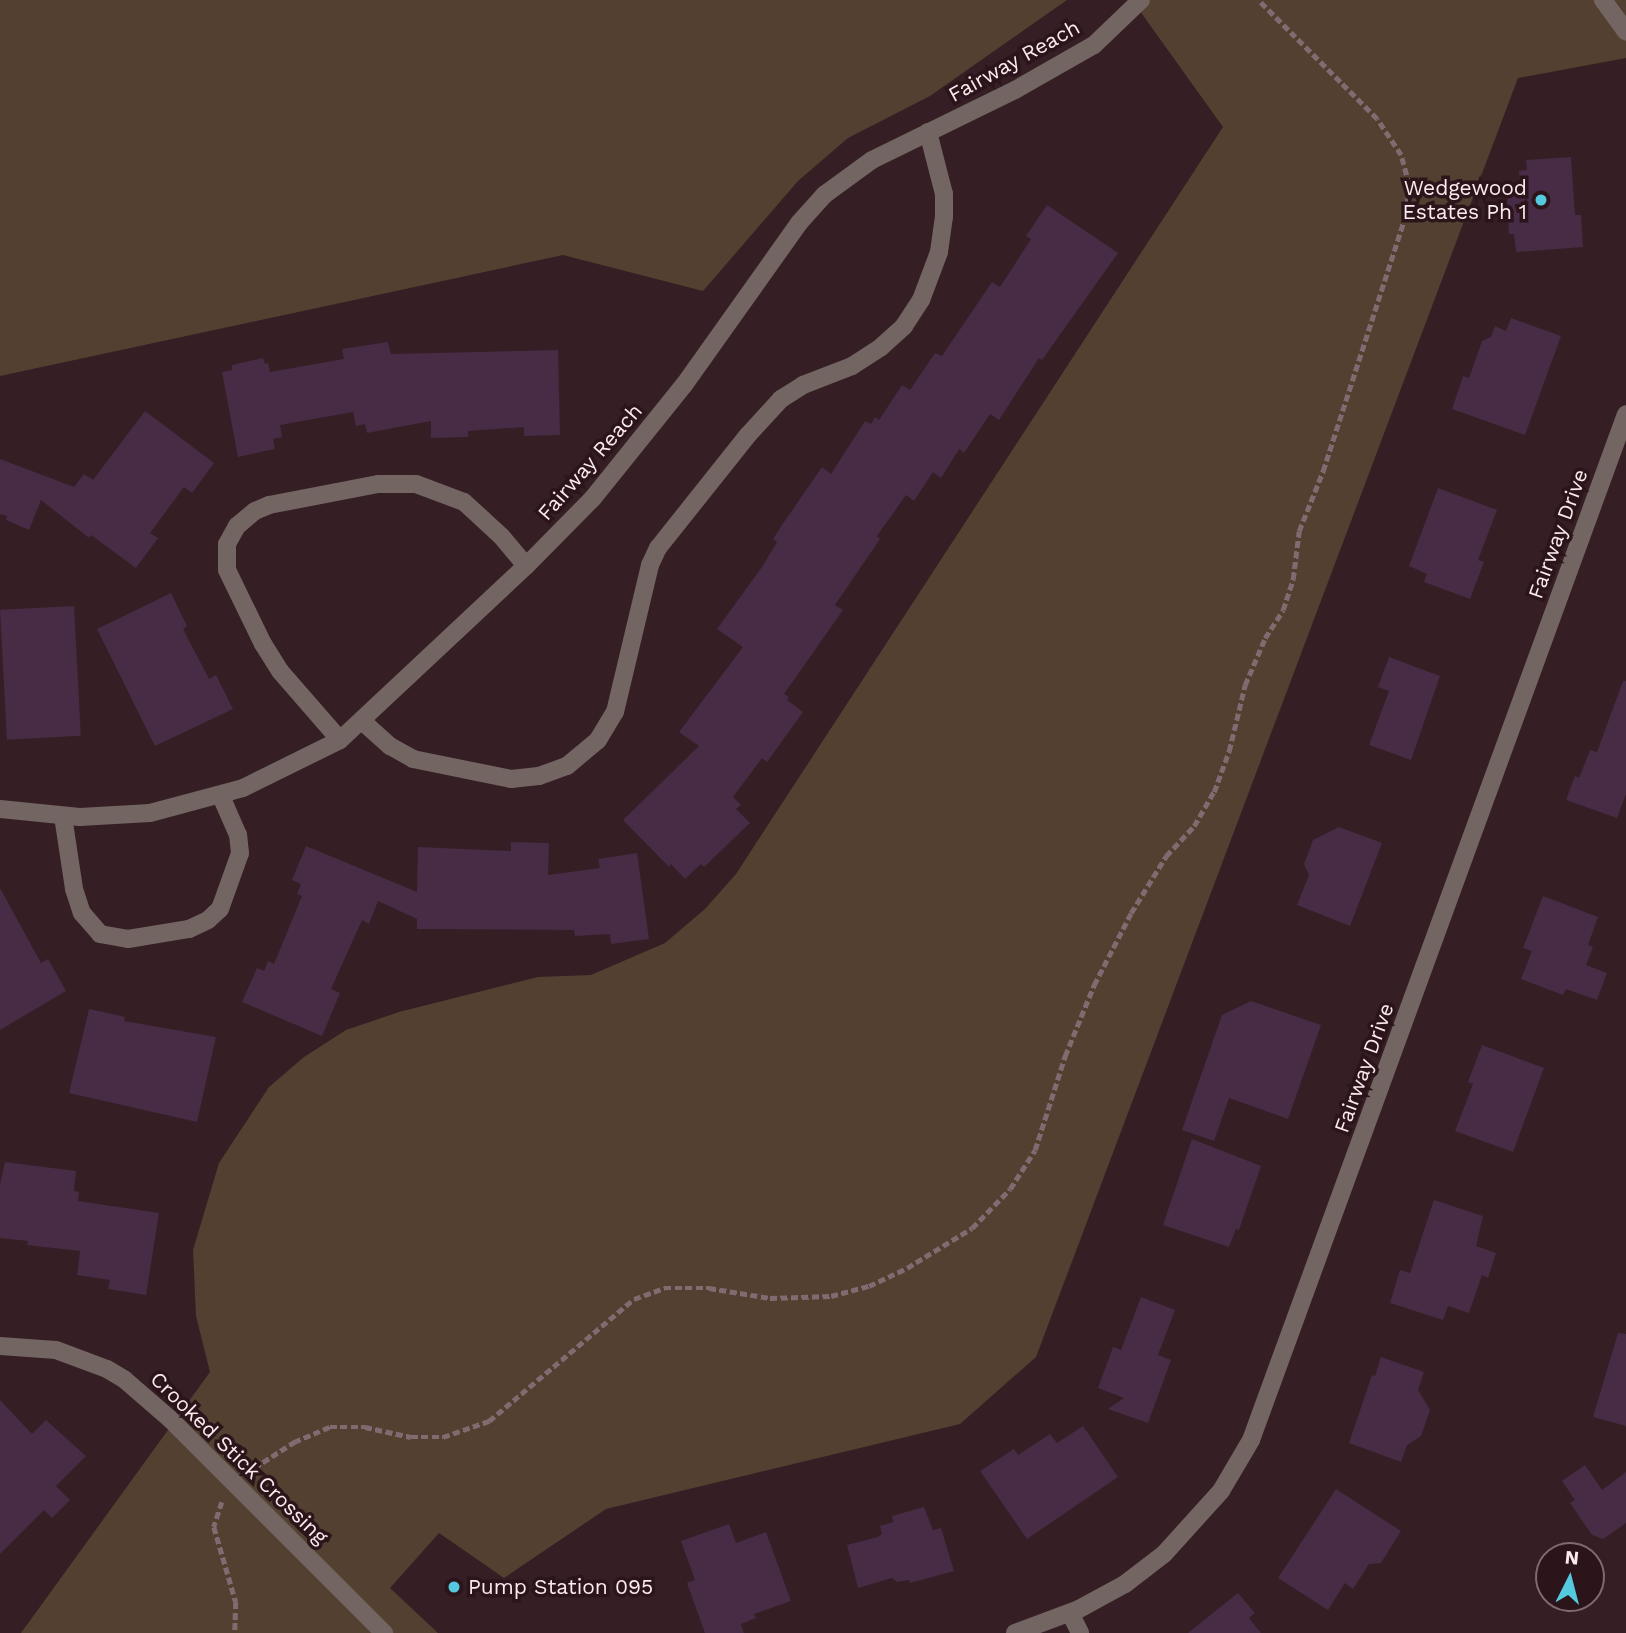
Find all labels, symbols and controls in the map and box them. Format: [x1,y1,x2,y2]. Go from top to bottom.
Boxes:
street label: Fairway Reach [944,14,1084,108]
place label: Wedgewood Estates Ph 1 [1402,175,1527,225]
marker: Wedgewood Estates Ph 1 [1533,192,1549,208]
street label: Fairway Reach [532,398,648,526]
street label: Fairway Drive [1523,466,1593,602]
street label: Fairway Drive [1329,1000,1399,1136]
street label: Crooked Stick Crossing [145,1366,333,1550]
north arrow [1535,1542,1605,1612]
text: N [1564,1545,1580,1570]
place label: Pump Station 095 [468,1574,653,1600]
marker: Pump Station 095 [446,1579,462,1595]

